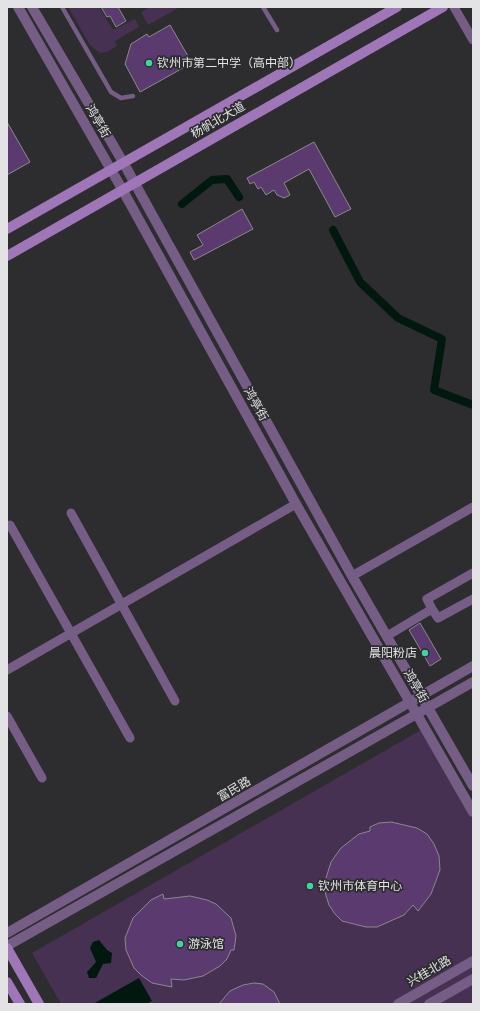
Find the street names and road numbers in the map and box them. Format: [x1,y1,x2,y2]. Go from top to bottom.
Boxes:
street label: 杨帆北大道 [189,99,247,141]
street label: 鸿亭街 [83,102,113,140]
street label: 鸿亭街 [241,385,271,423]
street label: 鸿亭街 [401,667,431,705]
street label: 富民路 [215,774,253,804]
street label: 兴桂北路 [405,953,453,989]

